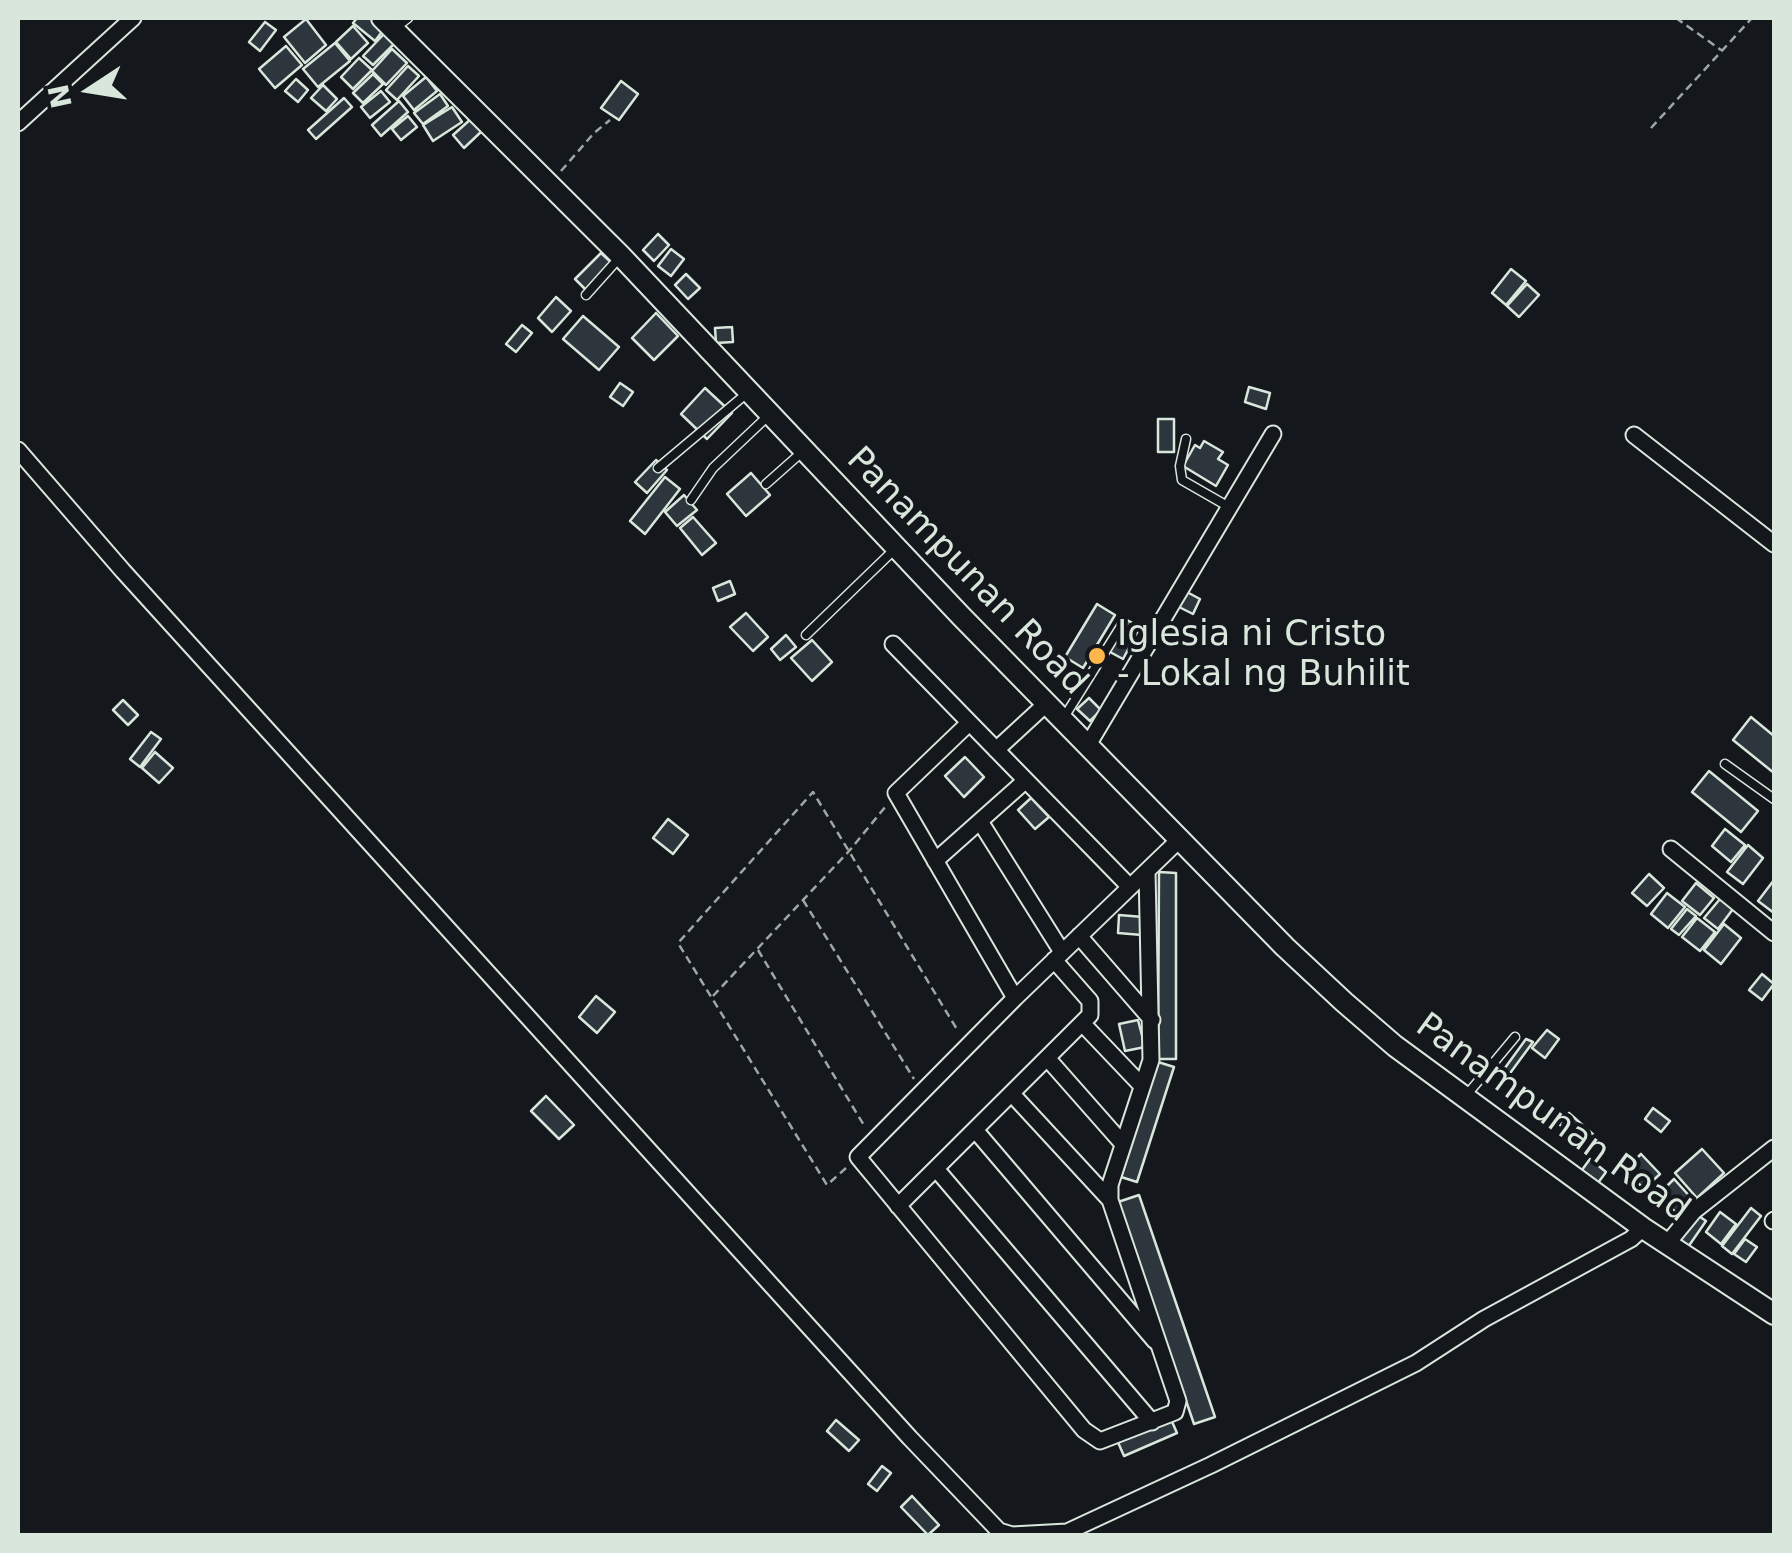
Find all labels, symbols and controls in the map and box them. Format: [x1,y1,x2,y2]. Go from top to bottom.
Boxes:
north arrow [40,40,140,140]
text: N [42,81,79,111]
street label: Panampunan Road [837,439,1095,705]
place label: Iglesia ni Cristo - Lokal ng Buhilit [1117,615,1410,697]
marker: Iglesia ni Cristo - Lokal ng Buhilit [1086,645,1108,667]
street label: Panampunan Road [1407,1006,1697,1232]

